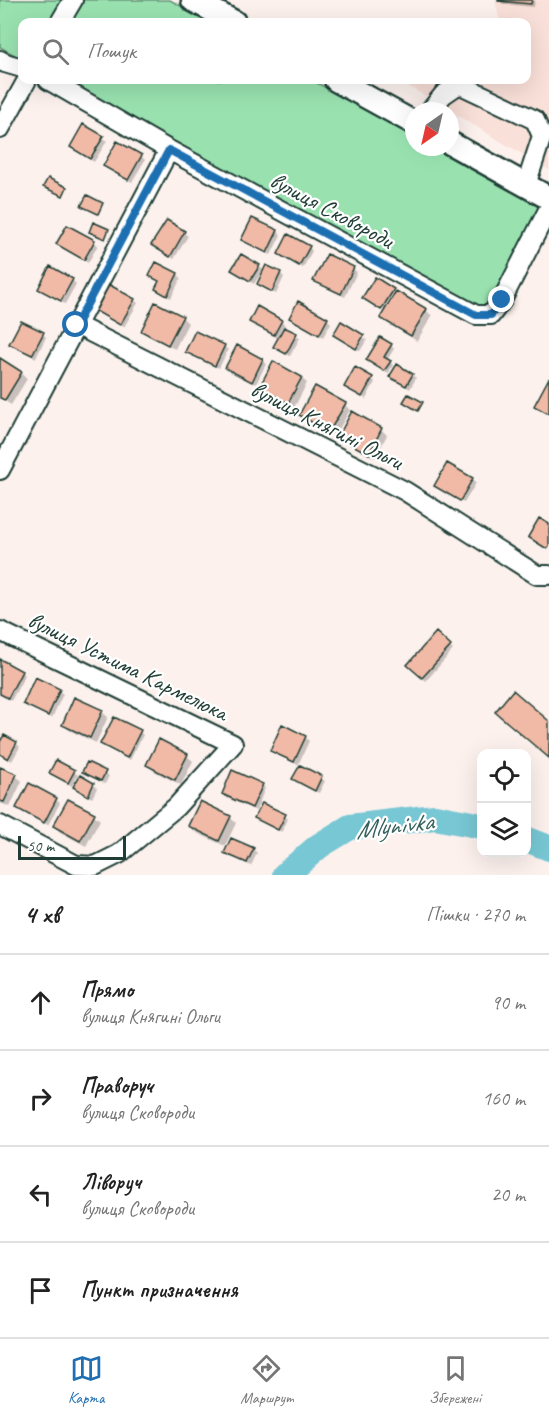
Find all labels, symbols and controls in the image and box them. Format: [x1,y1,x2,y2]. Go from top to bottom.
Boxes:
search box [18,18,531,84]
icon: search [39,35,72,68]
text: Пошук [87,37,136,65]
north arrow [405,102,459,156]
street label: вулиця Сковороди [265,165,401,256]
route end [488,286,514,312]
route start [62,311,88,337]
street label: вулиця Княгині Ольги [246,374,410,477]
street label: вулиця Устима Кармелюка [23,605,235,728]
map controls [477,749,531,857]
button: locate [477,749,531,803]
button: layers [477,803,531,857]
water label: Mlynivka [354,804,437,847]
scale bar [18,833,126,860]
text: 50 m [27,836,54,856]
text: 4 хв [24,898,59,931]
text: Пішки · 270 m [426,902,525,927]
text: Прямо [81,976,133,1004]
icon: ahead [24,986,57,1019]
text: 90 m [491,990,525,1015]
text: вулиця Княгині Ольги [81,1004,220,1029]
text: Праворуч [81,1072,153,1100]
icon: right [24,1082,57,1115]
text: 160 m [482,1086,525,1111]
text: вулиця Сковороди [81,1100,194,1125]
text: Ліворуч [81,1168,141,1196]
icon: left [24,1178,57,1211]
text: 20 m [491,1182,525,1207]
text: вулиця Сковороди [81,1196,194,1221]
icon: arrive [24,1274,57,1307]
text: Пункт призначення [81,1276,238,1304]
tab: Карта [68,1352,104,1408]
tab: Маршрут [240,1352,293,1408]
tab: Збережені [429,1352,481,1408]

